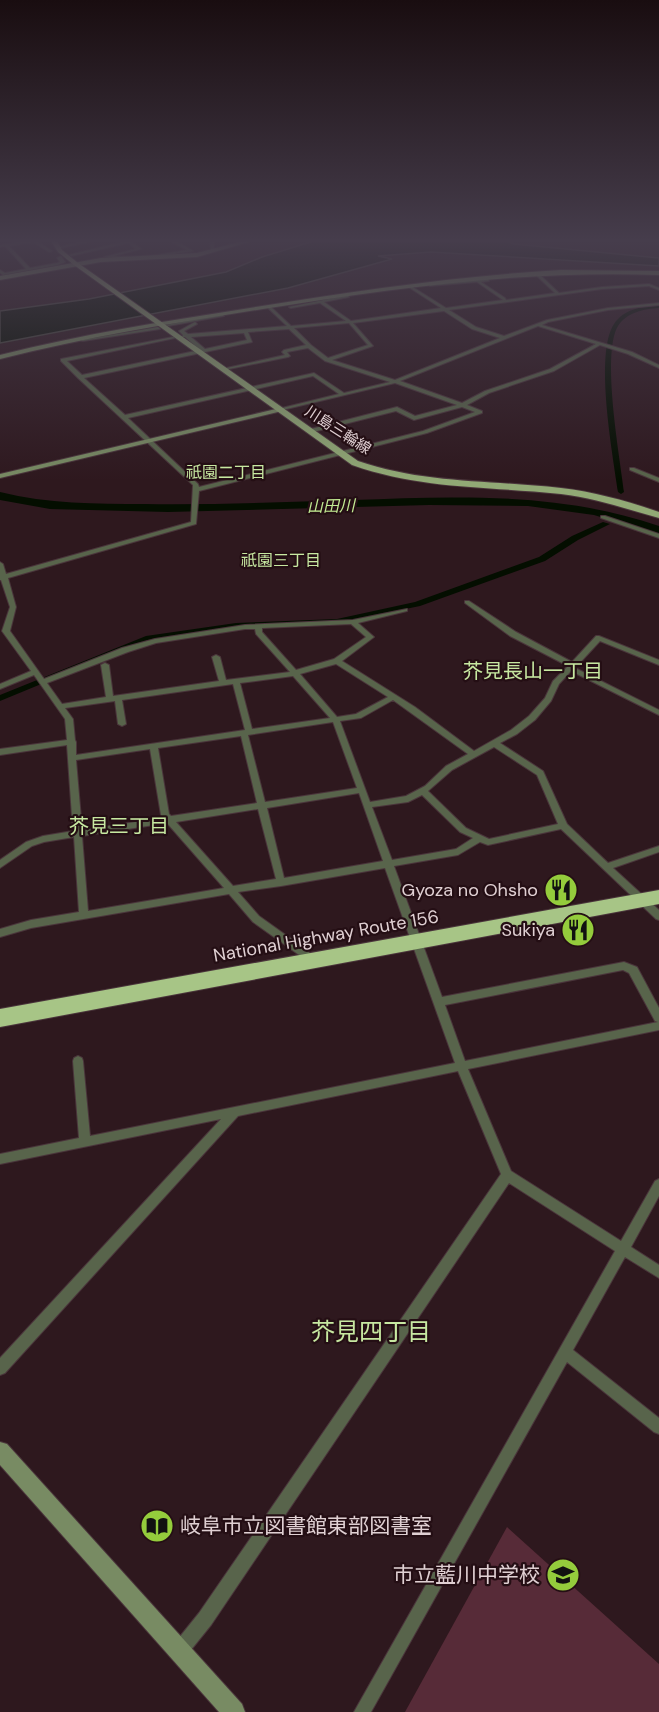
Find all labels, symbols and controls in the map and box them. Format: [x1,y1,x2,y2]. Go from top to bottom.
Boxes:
street label: 川島三輪線 [301,401,375,459]
district label: 祇園二丁目 [186,462,266,483]
water label: 山田川 [307,495,357,517]
district label: 祇園三丁目 [241,550,321,571]
district label: 芥見長山一丁目 [463,658,603,684]
district label: 芥見三丁目 [69,813,169,839]
restaurant icon: Gyoza no Ohsho [543,872,579,908]
place label: Gyoza no Ohsho [402,878,538,902]
street label: National Highway Route 156 [211,904,441,968]
restaurant icon: Sukiya [560,912,596,948]
place label: Sukiya [502,918,555,942]
district label: 芥見四丁目 [311,1316,431,1347]
library icon: 岐阜市立図書館東部図書室 [139,1508,175,1544]
place label: 岐阜市立図書館東部図書室 [180,1512,432,1540]
school or university icon: 市立藍川中学校 [545,1557,581,1593]
place label: 市立藍川中学校 [393,1561,540,1589]

